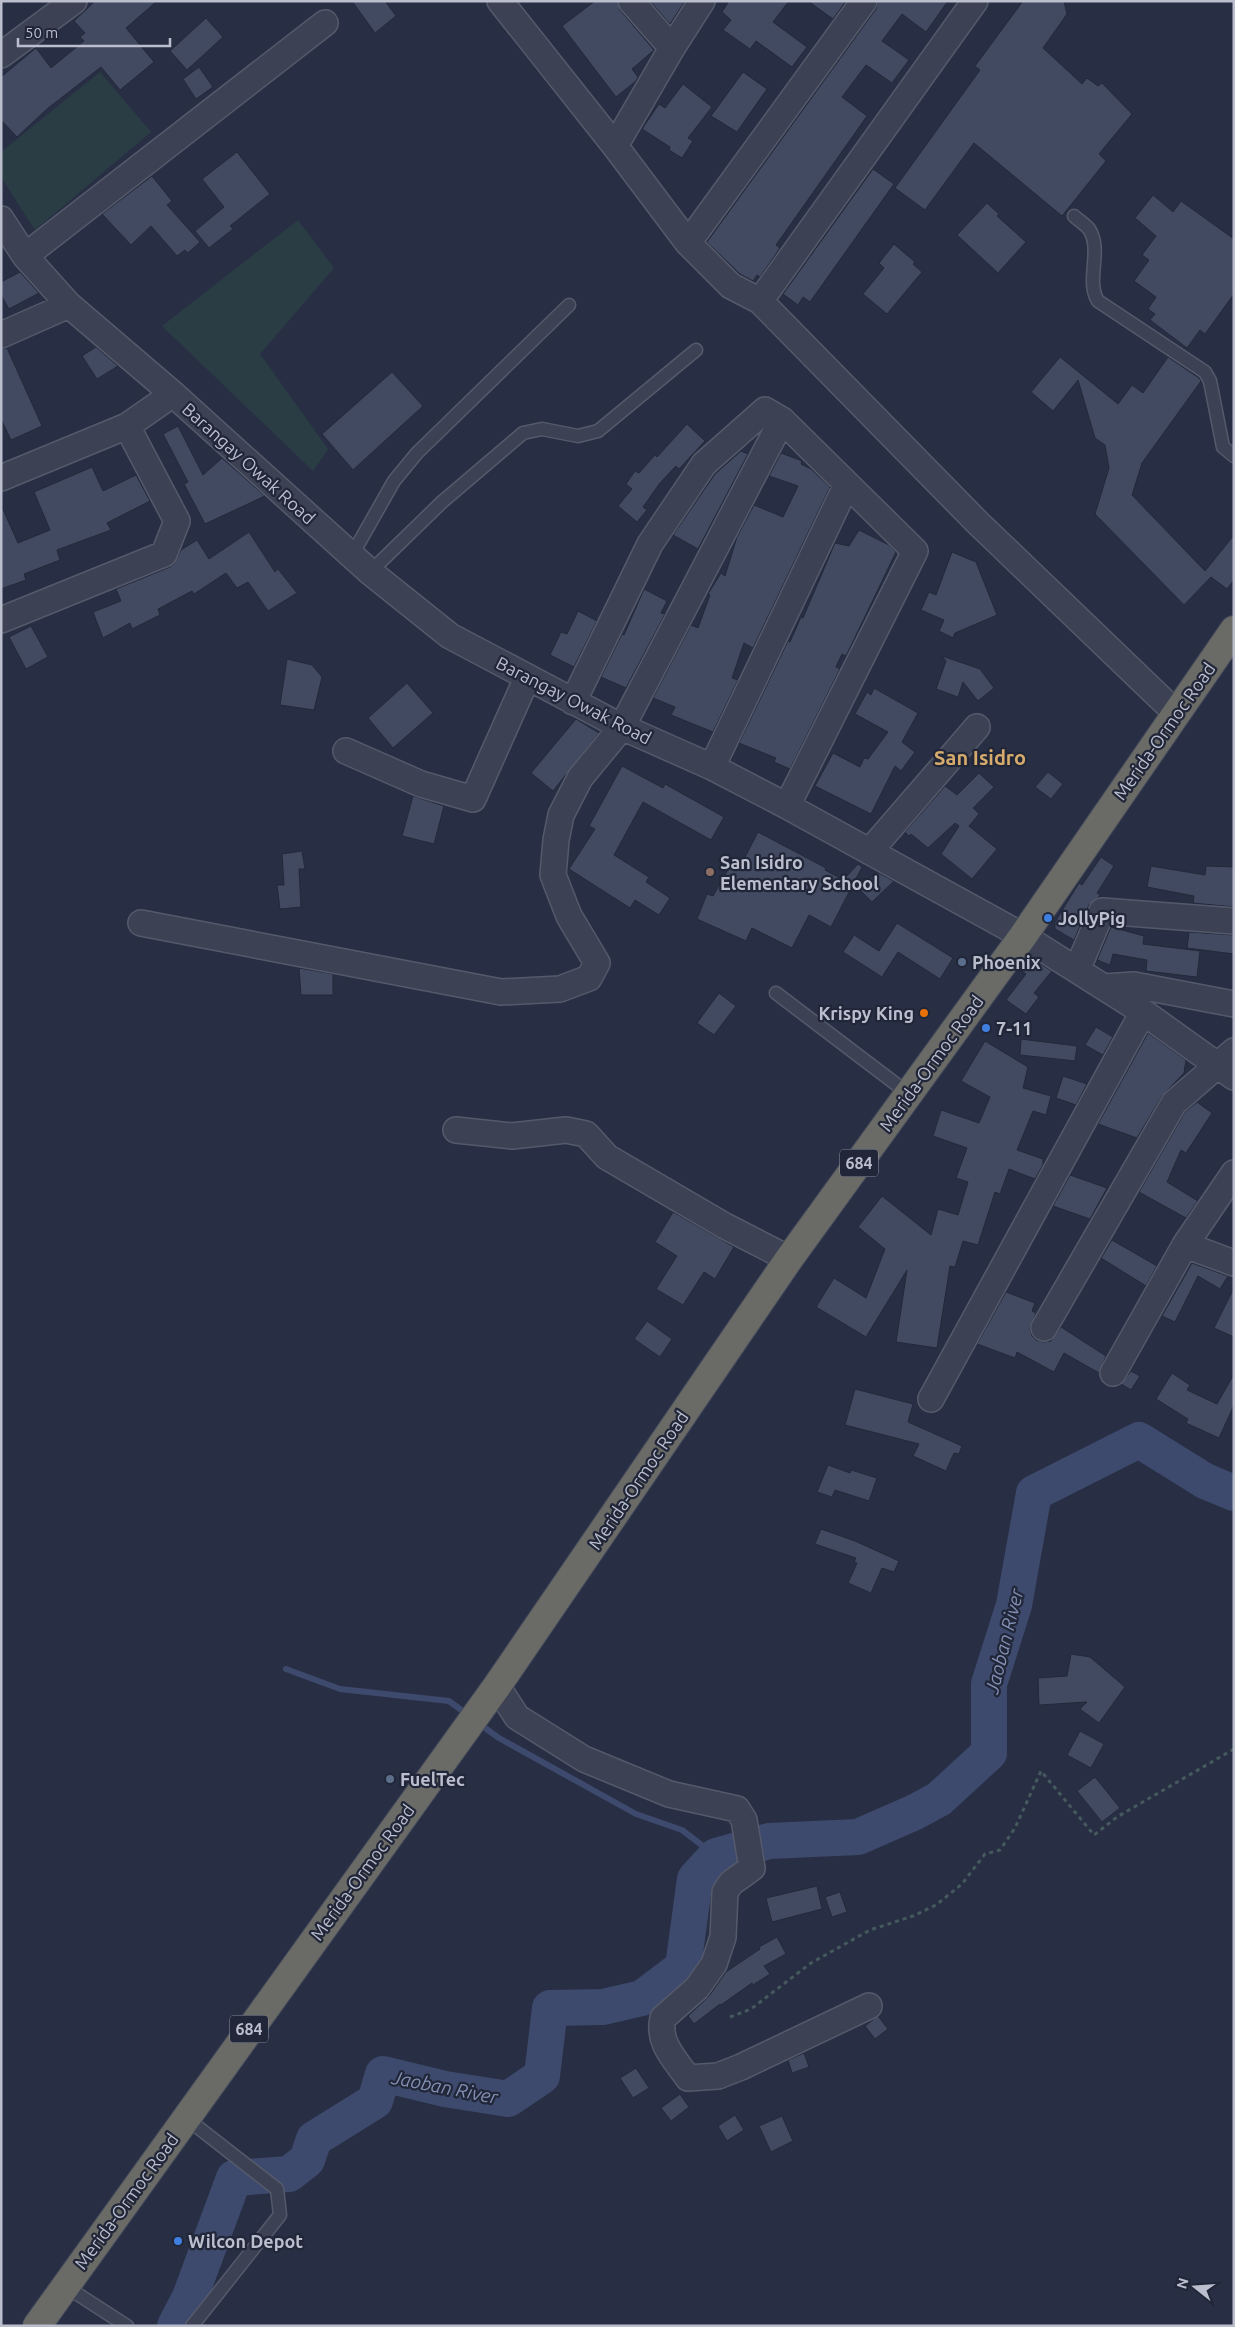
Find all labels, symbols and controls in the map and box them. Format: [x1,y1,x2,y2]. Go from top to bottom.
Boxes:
scale bar [18,15,170,47]
text: 50 m [25,24,58,41]
street label: Barangay Owak Road [179,398,319,528]
street label: Barangay Owak Road [493,652,655,748]
street label: Merida-Ormoc Road [1109,659,1219,803]
district label: San Isidro [934,746,1026,769]
place label: San Isidro Elementary School [720,852,879,893]
marker: San Isidro Elementary School [704,866,716,878]
place label: JollyPig [1058,908,1126,928]
marker: JollyPig [1042,912,1054,924]
place label: Phoenix [972,952,1041,972]
marker: Phoenix [956,956,968,968]
street label: Merida-Ormoc Road [875,991,987,1135]
place label: Krispy King [818,1003,914,1023]
marker: Krispy King [918,1007,930,1019]
place label: 7-11 [996,1018,1032,1038]
marker: 7-11 [980,1022,992,1034]
road number: 684 [840,1150,878,1176]
street label: Merida-Ormoc Road [584,1407,692,1553]
water label: Jaoban River [980,1586,1028,1697]
place label: FuelTec [400,1769,465,1789]
marker: FuelTec [384,1773,396,1785]
street label: Merida-Ormoc Road [306,1800,418,1944]
road number: 684 [230,2016,268,2042]
water label: Jaoban River [389,2066,500,2108]
street label: Merida-Ormoc Road [70,2129,182,2273]
place label: Wilcon Depot [188,2231,303,2251]
marker: Wilcon Depot [172,2235,184,2247]
north arrow [1170,2262,1220,2312]
text: N [1173,2276,1192,2291]

